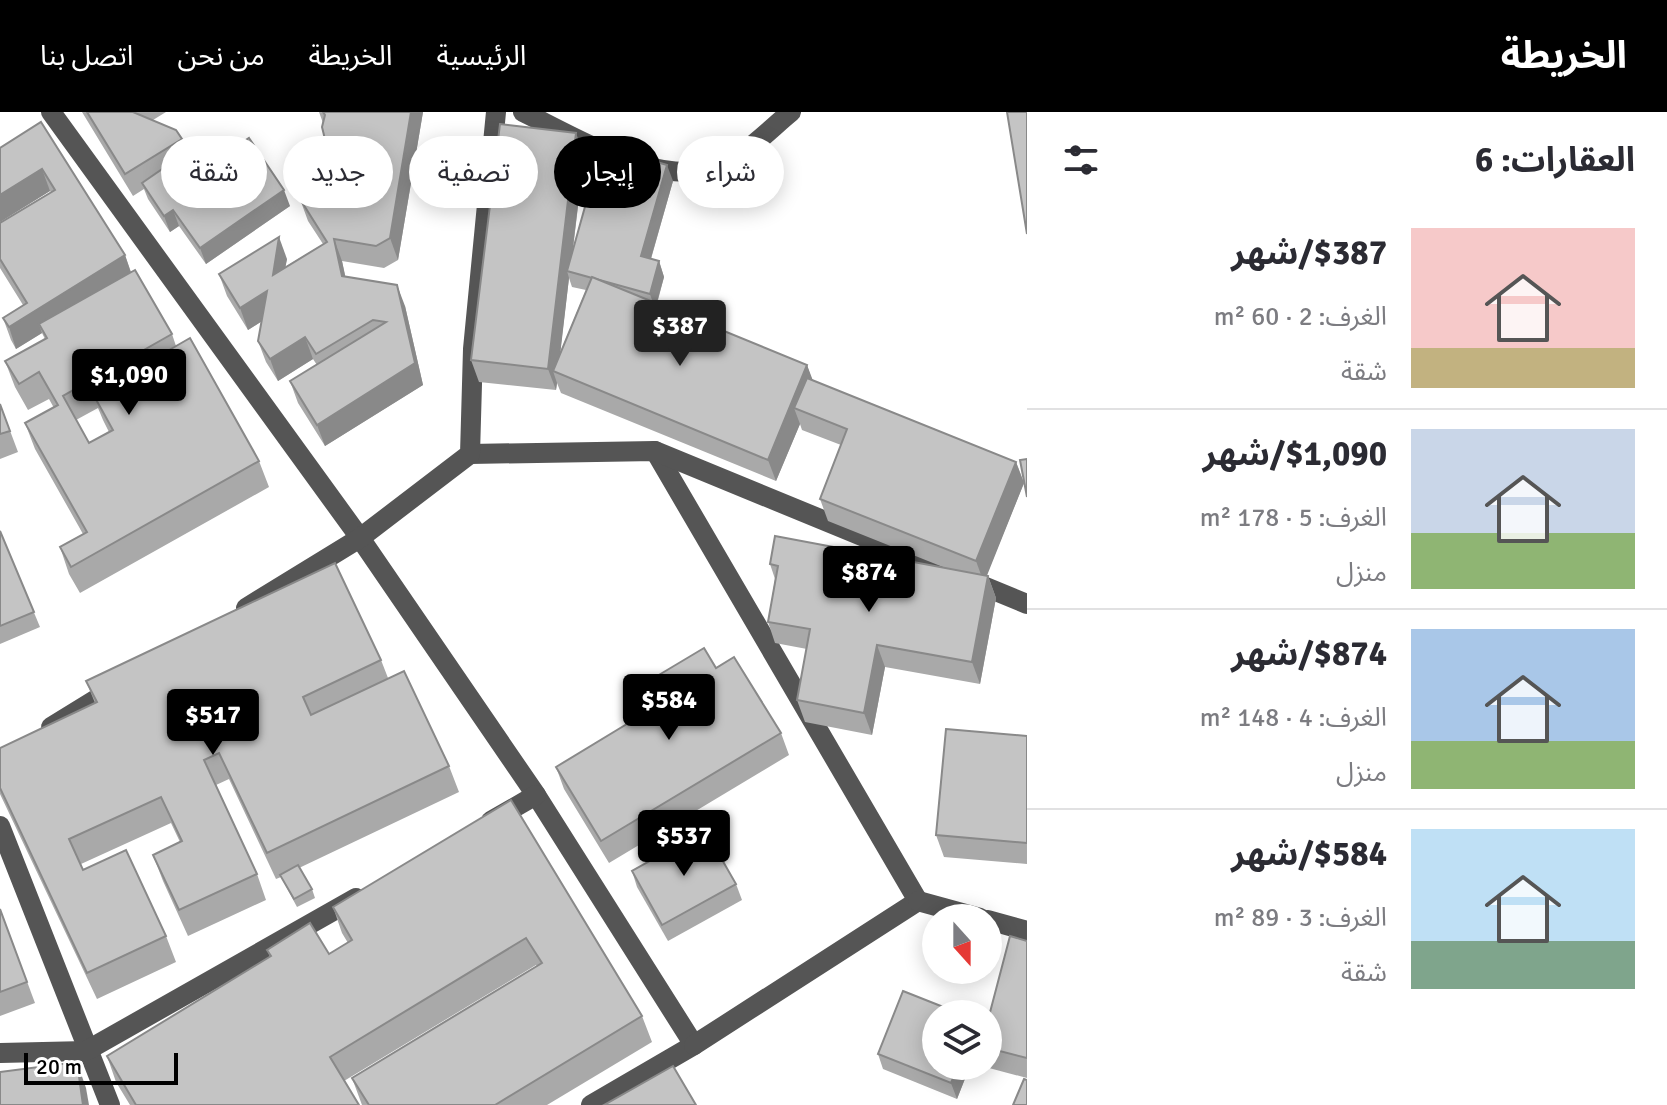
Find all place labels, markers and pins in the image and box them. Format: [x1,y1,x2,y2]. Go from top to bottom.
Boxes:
pin: $387 [633,300,727,368]
pin: $1,090 [64,349,194,417]
pin: $874 [822,546,916,614]
pin: $584 [622,674,716,742]
pin: $517 [166,689,260,757]
pin: $537 [637,810,731,878]

